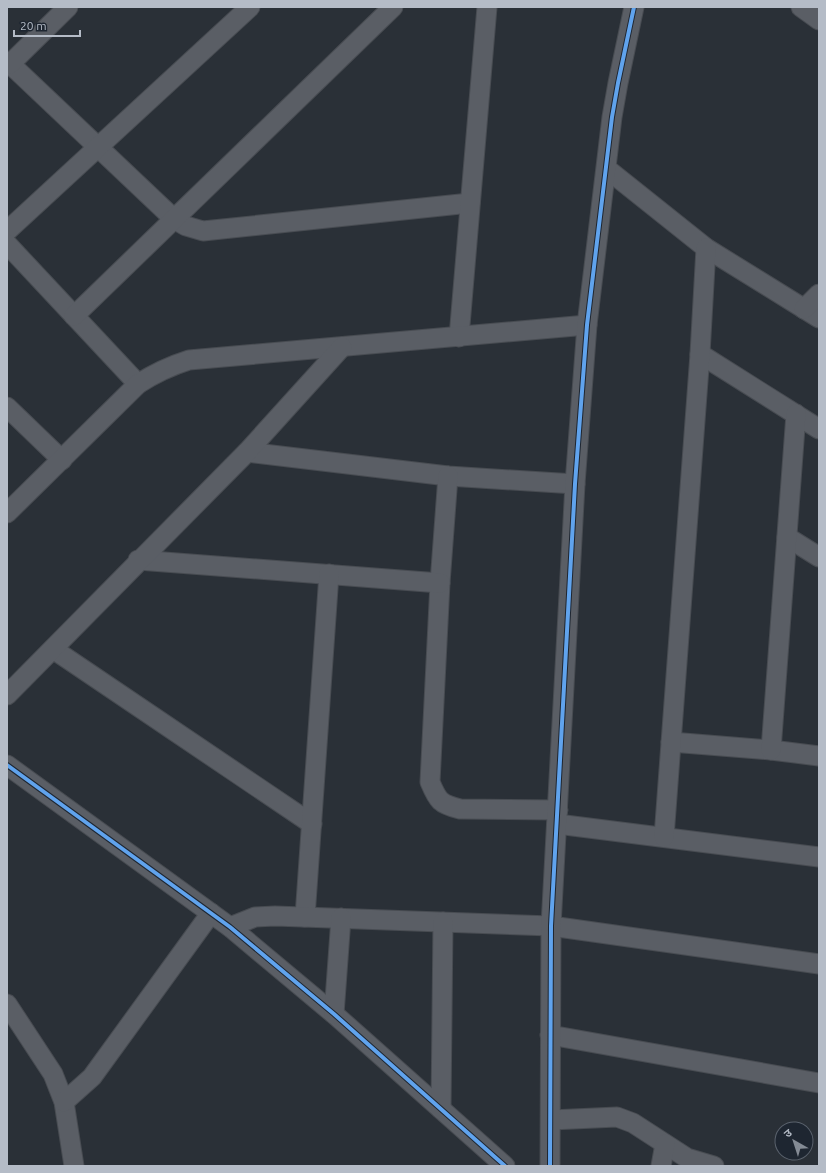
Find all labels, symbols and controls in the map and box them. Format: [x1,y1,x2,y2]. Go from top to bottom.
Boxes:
scale bar [14,12,80,38]
text: 20 m [20,19,47,32]
north arrow [774,1121,814,1161]
text: उ [781,1126,794,1140]

